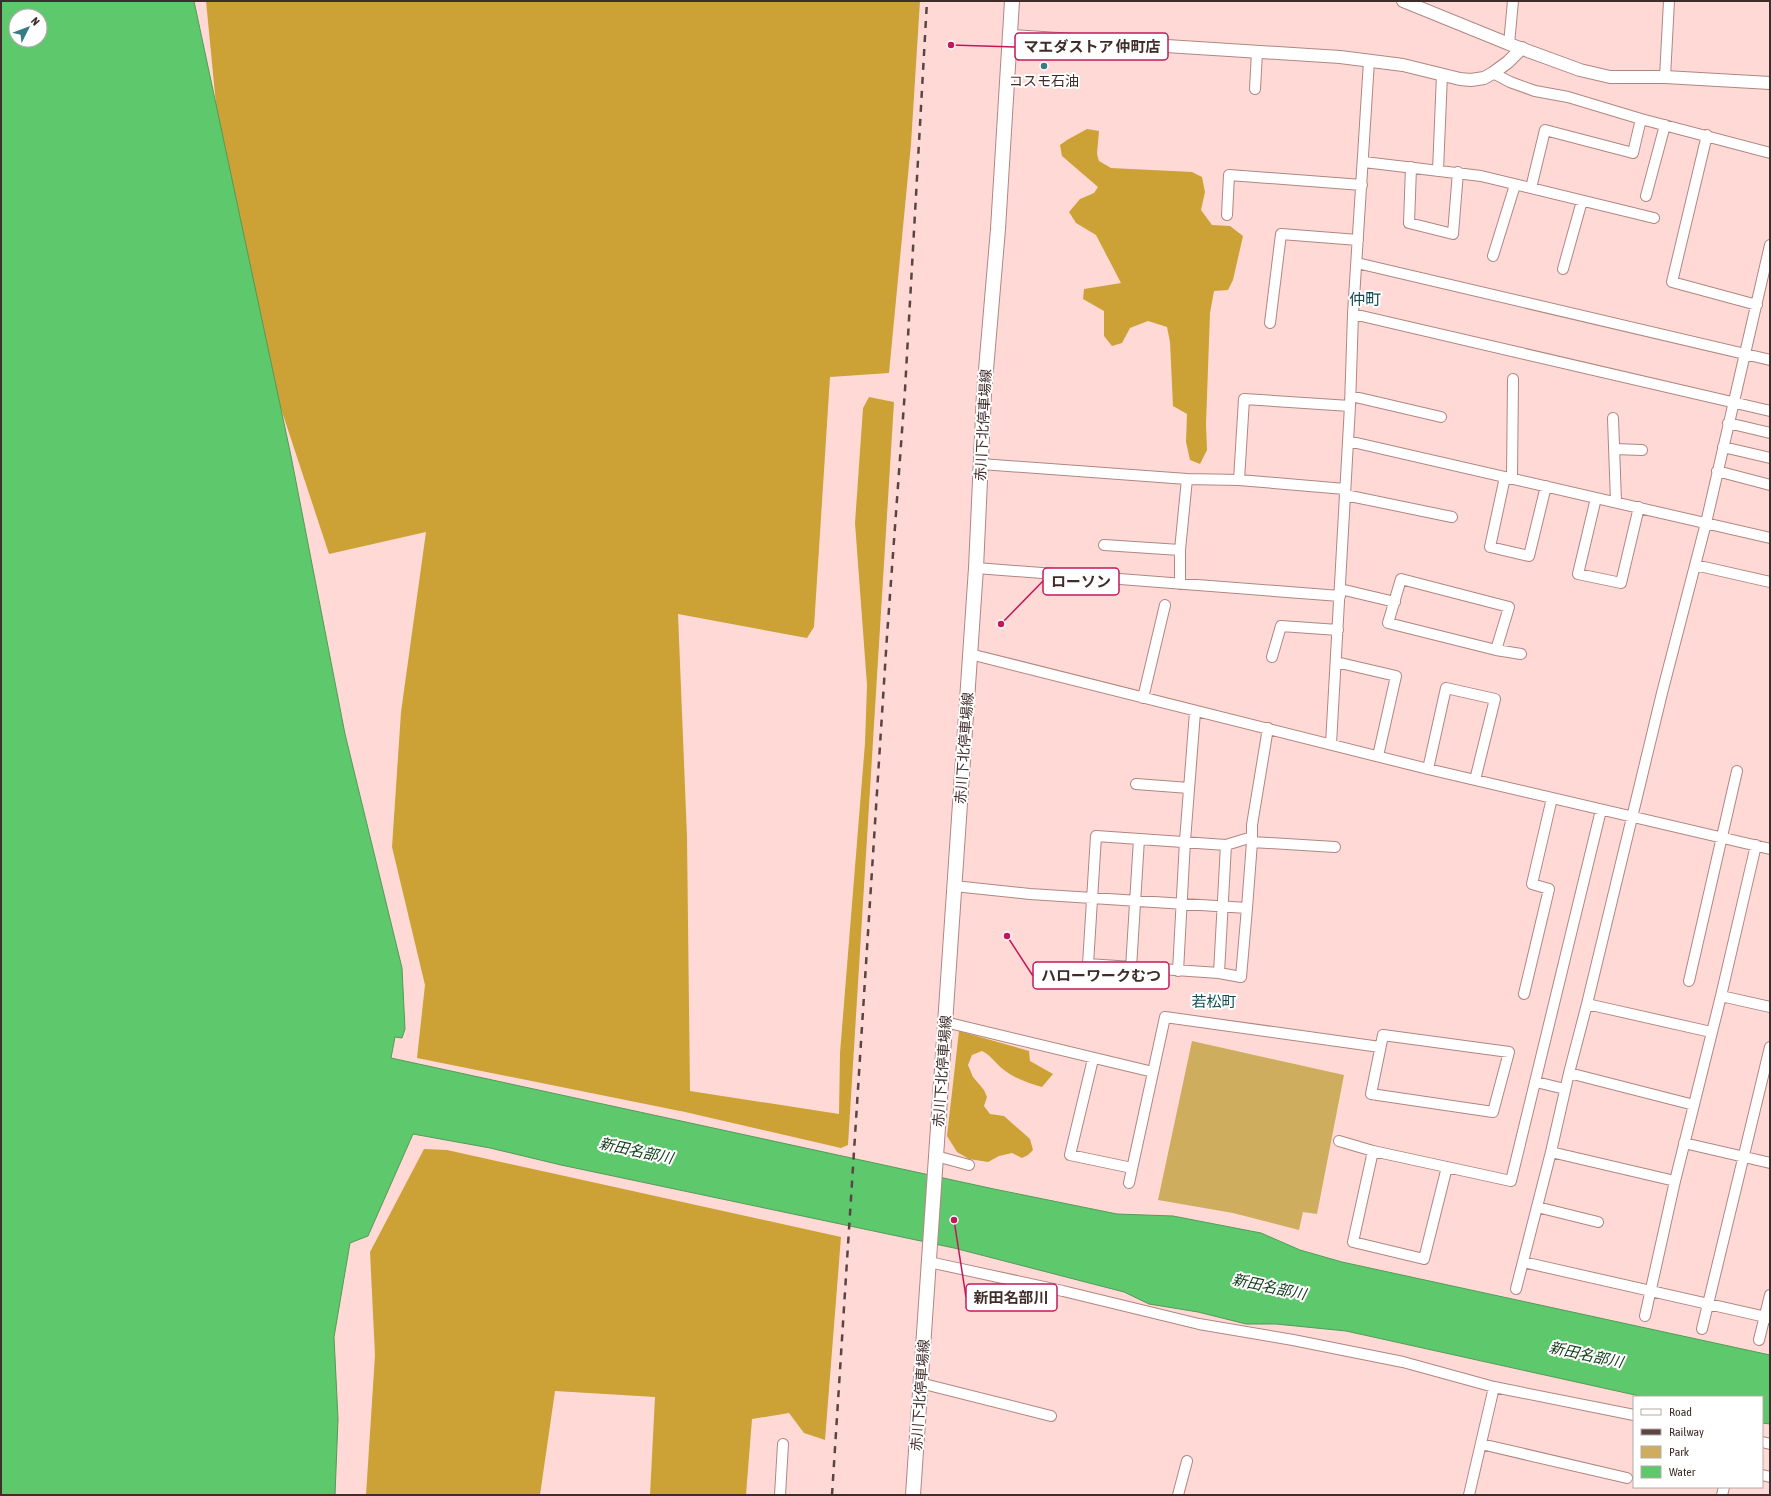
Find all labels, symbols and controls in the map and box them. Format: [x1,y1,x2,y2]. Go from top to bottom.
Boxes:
north arrow [8,8,48,48]
text: N [29,15,42,28]
callout: マエダストア 仲町店 [1015,33,1168,60]
text: マエダストア 仲町店 [1023,38,1161,55]
marker: コスモ石油 [1039,61,1049,71]
place label: コスモ石油 [1009,73,1079,89]
district label: 仲町 [1349,290,1381,308]
street label: 赤川下北停車場線 [972,369,994,481]
callout: ローソン [1043,568,1119,595]
text: ローソン [1051,573,1111,590]
street label: 赤川下北停車場線 [952,692,976,804]
callout: ハローワークむつ [1033,962,1169,989]
text: ハローワークむつ [1041,967,1161,984]
district label: 若松町 [1191,993,1237,1010]
street label: 赤川下北停車場線 [930,1015,954,1127]
water label: 新田名部川 [598,1134,677,1167]
water label: 新田名部川 [1231,1270,1310,1303]
callout: 新田名部川 [966,1284,1057,1311]
text: 新田名部川 [973,1289,1049,1306]
water label: 新田名部川 [1548,1338,1627,1371]
street label: 赤川下北停車場線 [908,1339,932,1451]
legend [1633,1396,1763,1488]
text: Road [1669,1405,1692,1419]
text: Railway [1669,1425,1704,1439]
text: Park [1669,1445,1690,1459]
text: Water [1669,1465,1696,1479]

